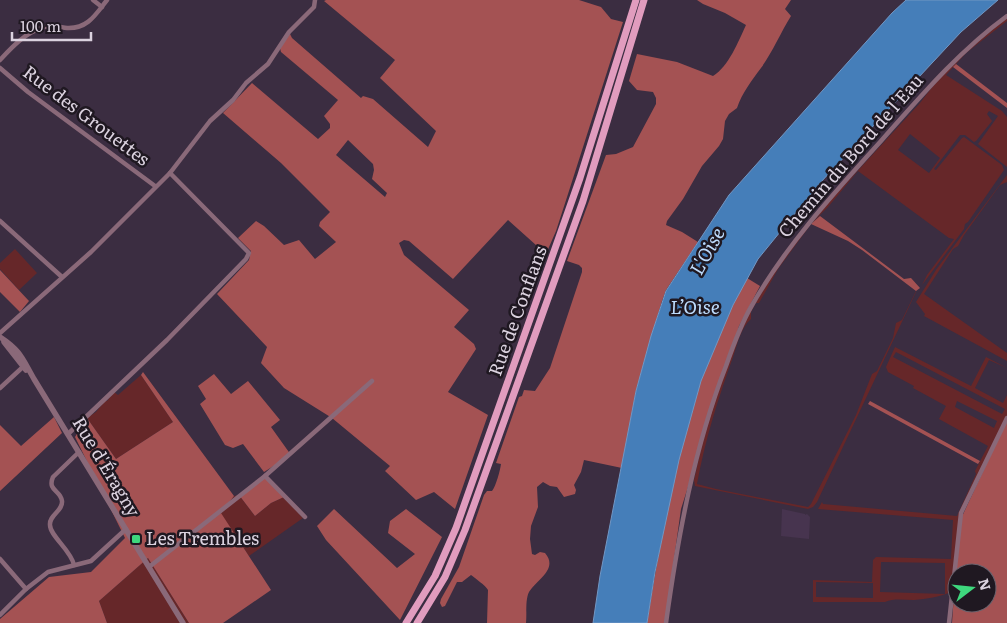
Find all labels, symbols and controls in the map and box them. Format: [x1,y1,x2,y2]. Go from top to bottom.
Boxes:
scale bar [12,10,91,42]
text: 100 m [20,14,61,37]
street label: Rue des Grouettes [18,58,156,172]
street label: Chemin du Bord de l'Eau [771,67,929,243]
water label: L'Oise [682,222,731,279]
street label: Rue de Conflans [481,242,553,379]
water label: L’Oise [670,292,720,320]
street label: Rue d'Éragny [67,411,148,522]
place label: Les Trembles [146,524,259,551]
marker: Les Trembles [130,533,142,545]
north arrow [947,563,997,613]
text: N [974,576,997,593]

